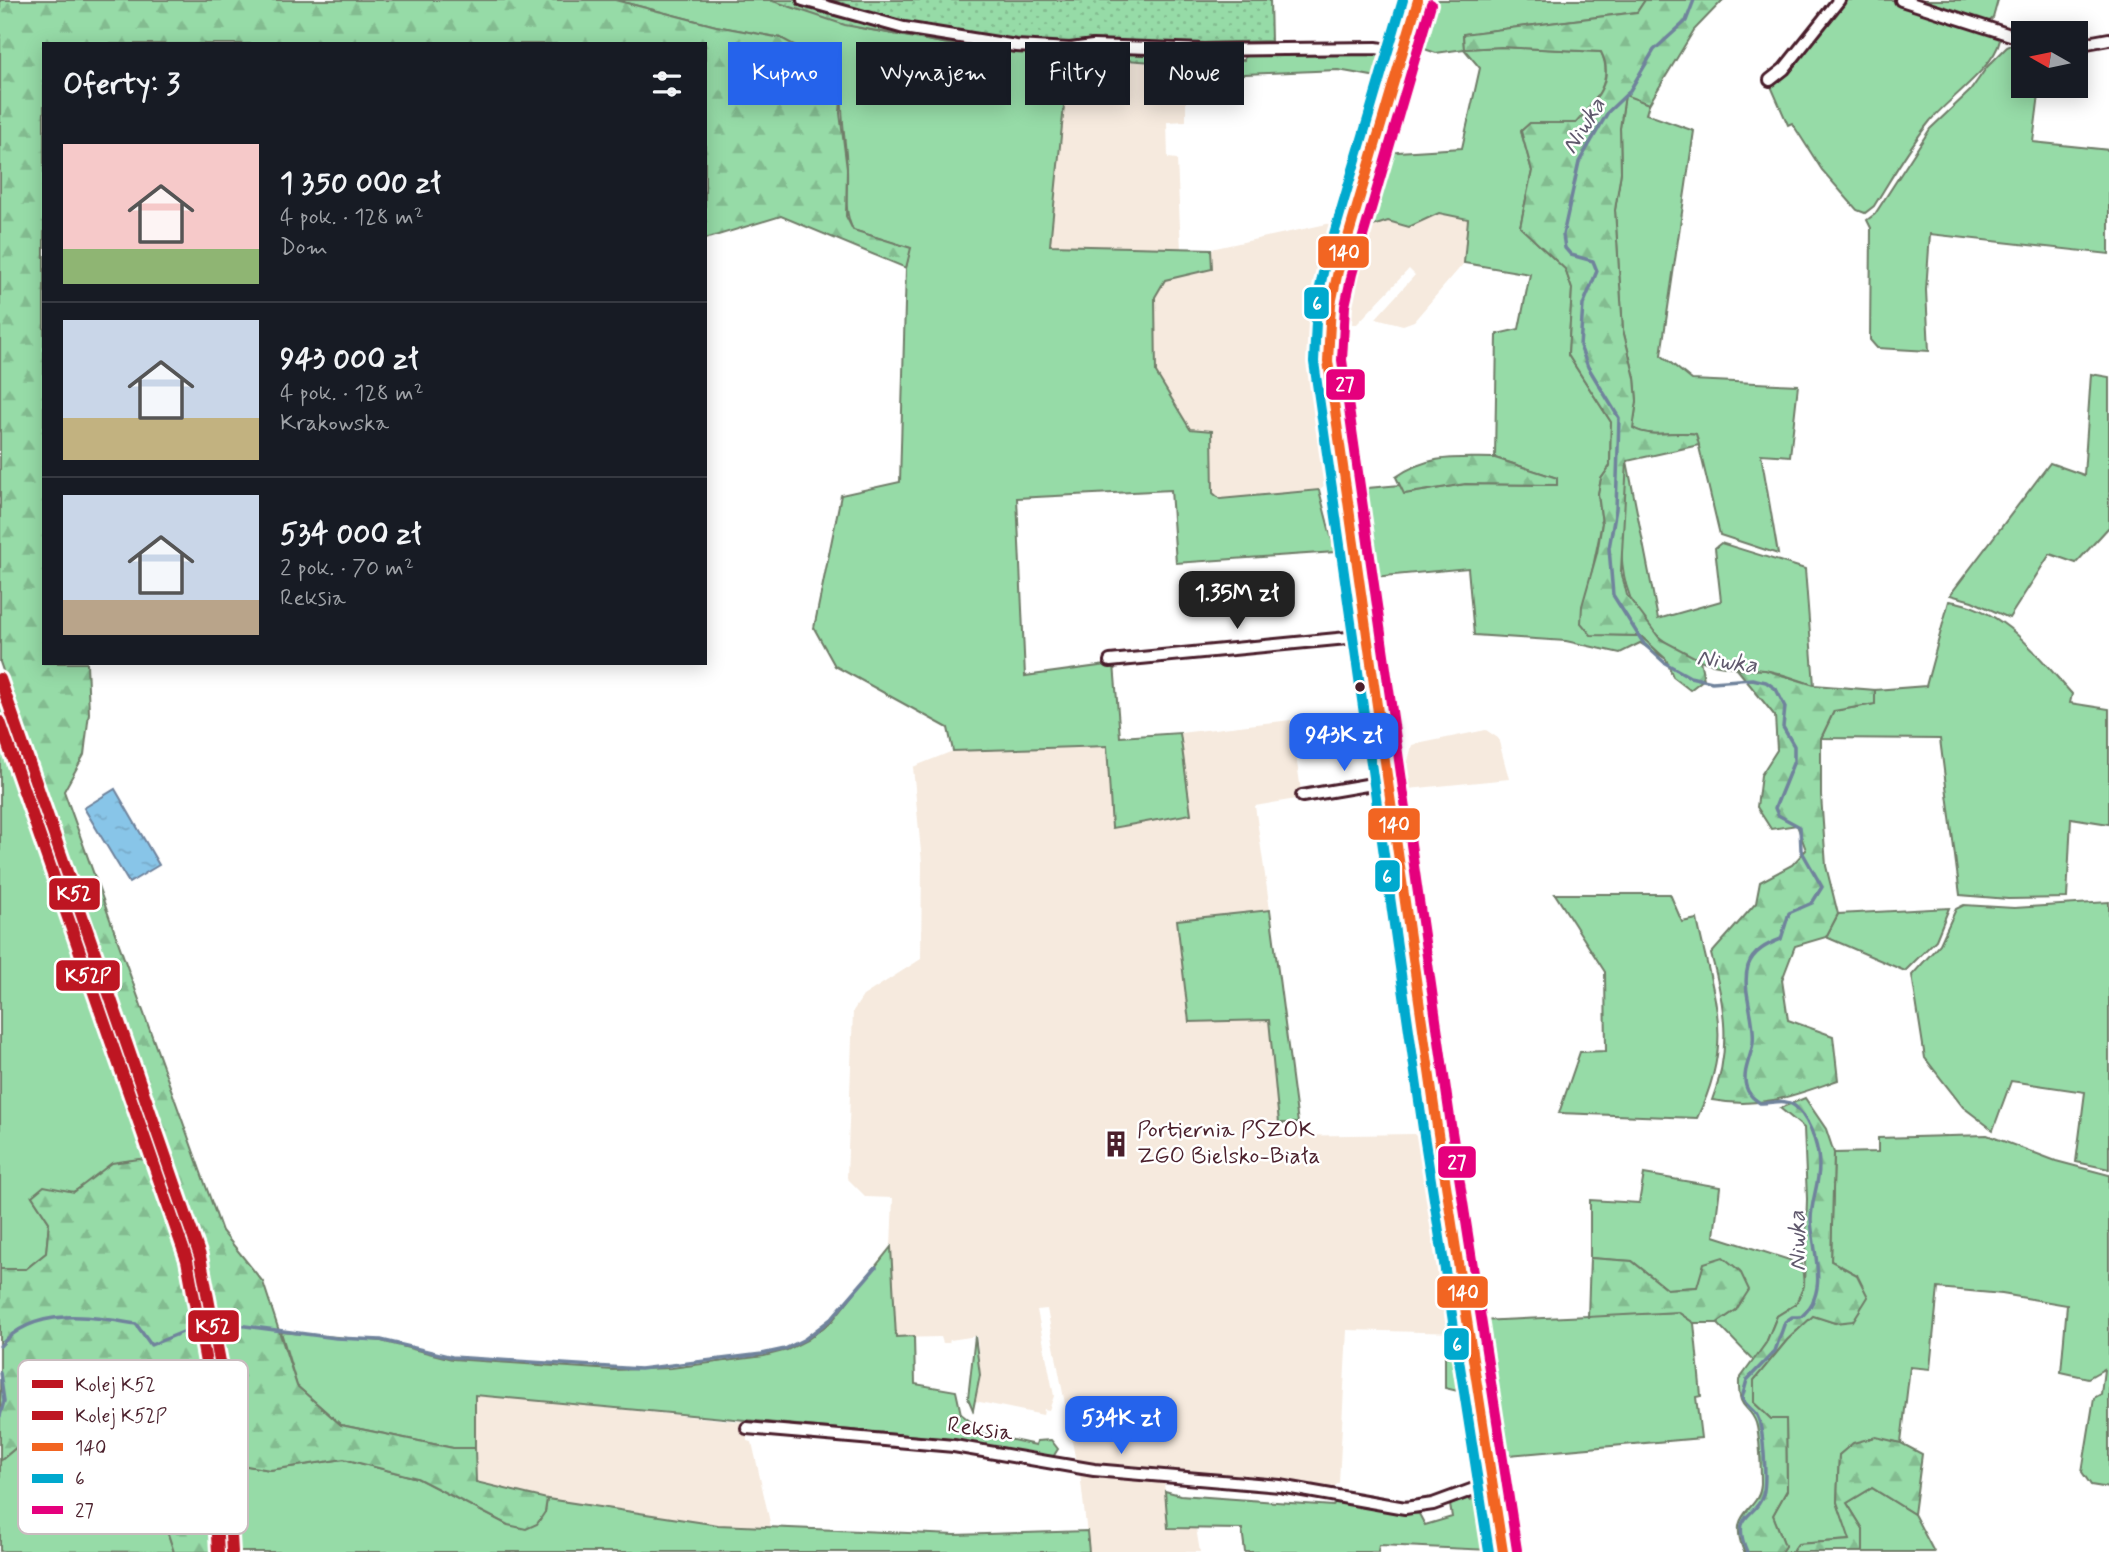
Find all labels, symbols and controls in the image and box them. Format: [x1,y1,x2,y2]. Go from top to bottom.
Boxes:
north arrow [2011,21,2088,98]
map controls [2011,21,2088,98]
chip: Kupno [728,42,842,105]
chip: Wynajem [856,42,1011,105]
chip: Filtry [1025,42,1130,105]
chip: Nowe [1144,42,1244,105]
text: Oferty: 3 [63,65,180,104]
icon: filters [648,65,686,103]
water label: Niwka [1555,92,1613,160]
text: 1 350 000 zł [280,164,441,203]
icon: home [119,172,203,256]
text: 4 pok. · 128 m² [280,203,424,233]
text: Dom [280,233,328,263]
line badge: 140 [1317,235,1370,269]
text: 140 [1328,241,1360,266]
line badge: 6 [1303,286,1330,320]
text: 6 [1312,292,1322,317]
text: 943 000 zł [280,340,418,379]
icon: home [119,348,203,432]
line badge: 27 [1325,368,1366,401]
text: 27 [1336,373,1355,398]
text: 4 pok. · 128 m² [280,379,424,409]
text: Krakowska [280,409,389,439]
text: 534 000 zł [280,515,422,554]
icon: home [119,523,203,607]
text: 2 pok. · 70 m² [280,554,414,584]
pin: 1.35M zł [1165,572,1309,631]
text: 1.35M zł [1195,579,1279,609]
text: Reksia [280,584,346,614]
water label: Niwka [1695,642,1759,682]
unlabelled marker [1353,680,1367,694]
pin: 943K zł [1279,714,1409,773]
text: 943K zł [1305,721,1383,751]
line badge: 140 [1367,807,1421,841]
text: 140 [1378,813,1410,838]
line badge: 6 [1374,859,1401,893]
text: 6 [1382,865,1392,890]
line badge: K52 [48,877,101,911]
text: K52 [57,882,91,907]
line badge: K52P [55,959,121,992]
text: K52P [65,964,112,989]
place label: Portiernia PSZOK ZGO Bielsko-Biała [1137,1116,1320,1172]
building icon: Portiernia PSZOK ZGO Bielsko-Biała [1101,1129,1131,1159]
line badge: 27 [1437,1145,1477,1179]
text: 27 [1448,1151,1467,1176]
water label: Niwka [1782,1210,1814,1272]
line badge: 140 [1436,1275,1489,1309]
text: 140 [1447,1281,1479,1306]
line badge: K52 [187,1309,240,1343]
text: K52 [196,1315,230,1340]
line badge: 6 [1443,1327,1470,1361]
text: 6 [1452,1333,1462,1358]
legend [18,1360,248,1534]
text: Kolej K52 [75,1373,156,1399]
pin: 534K zł [1056,1396,1186,1456]
text: Kolej K52P [75,1404,168,1430]
text: 534K zł [1081,1404,1161,1434]
street label: Reksia [945,1411,1015,1449]
text: 140 [75,1436,106,1461]
text: 6 [75,1467,85,1492]
text: 27 [75,1499,94,1524]

